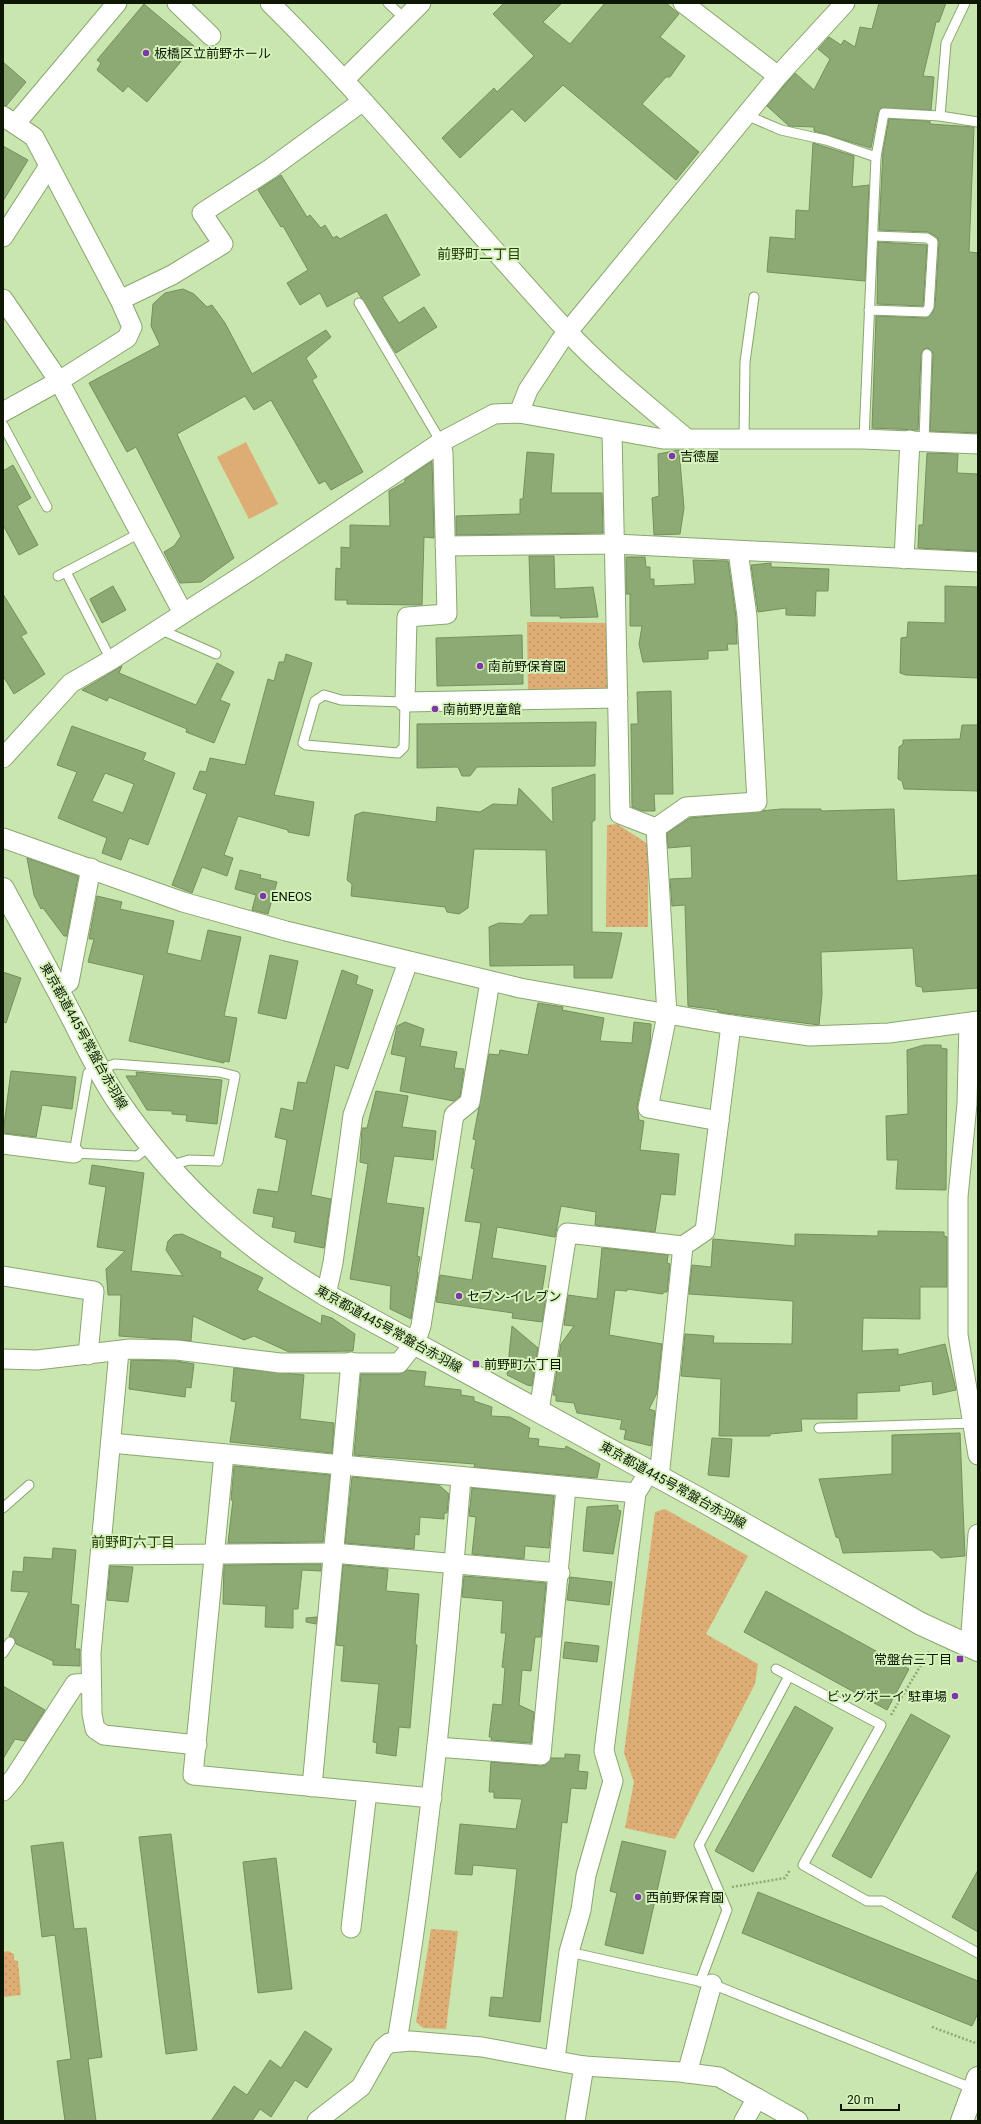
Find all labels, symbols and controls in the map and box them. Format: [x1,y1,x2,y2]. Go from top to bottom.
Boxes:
place label: 板橋区立前野ホール [154,46,271,61]
marker: 板橋区立前野ホール [141,48,151,58]
district label: 前野町二丁目 [437,246,521,262]
place label: 吉徳屋 [680,449,719,464]
marker: 吉徳屋 [667,451,677,461]
place label: 南前野保育園 [488,659,566,674]
marker: 南前野保育園 [475,661,485,671]
place label: 南前野児童館 [443,702,521,717]
marker: 南前野児童館 [430,704,440,714]
place label: ENEOS [271,889,312,904]
marker: ENEOS [258,891,268,901]
street label: 東京都道445号常盤台赤羽線 [37,960,131,1112]
street label: 東京都道445号常盤台赤羽線 [313,1282,465,1376]
place label: セブン-イレブン [467,1289,562,1304]
marker: セブン-イレブン [454,1291,464,1301]
place label: 前野町六丁目 [484,1357,562,1372]
marker: 前野町六丁目 [471,1359,481,1369]
street label: 東京都道445号常盤台赤羽線 [597,1438,749,1532]
district label: 前野町六丁目 [91,1534,175,1550]
place label: 常盤台三丁目 [874,1652,952,1667]
marker: 常盤台三丁目 [955,1654,965,1664]
place label: ビッグボーイ 駐車場 [827,1689,947,1704]
marker: ビッグボーイ 駐車場 [950,1691,960,1701]
place label: 西前野保育園 [646,1890,724,1905]
marker: 西前野保育園 [633,1892,643,1902]
scale bar [841,2086,899,2112]
text: 20 m [847,2093,874,2107]

